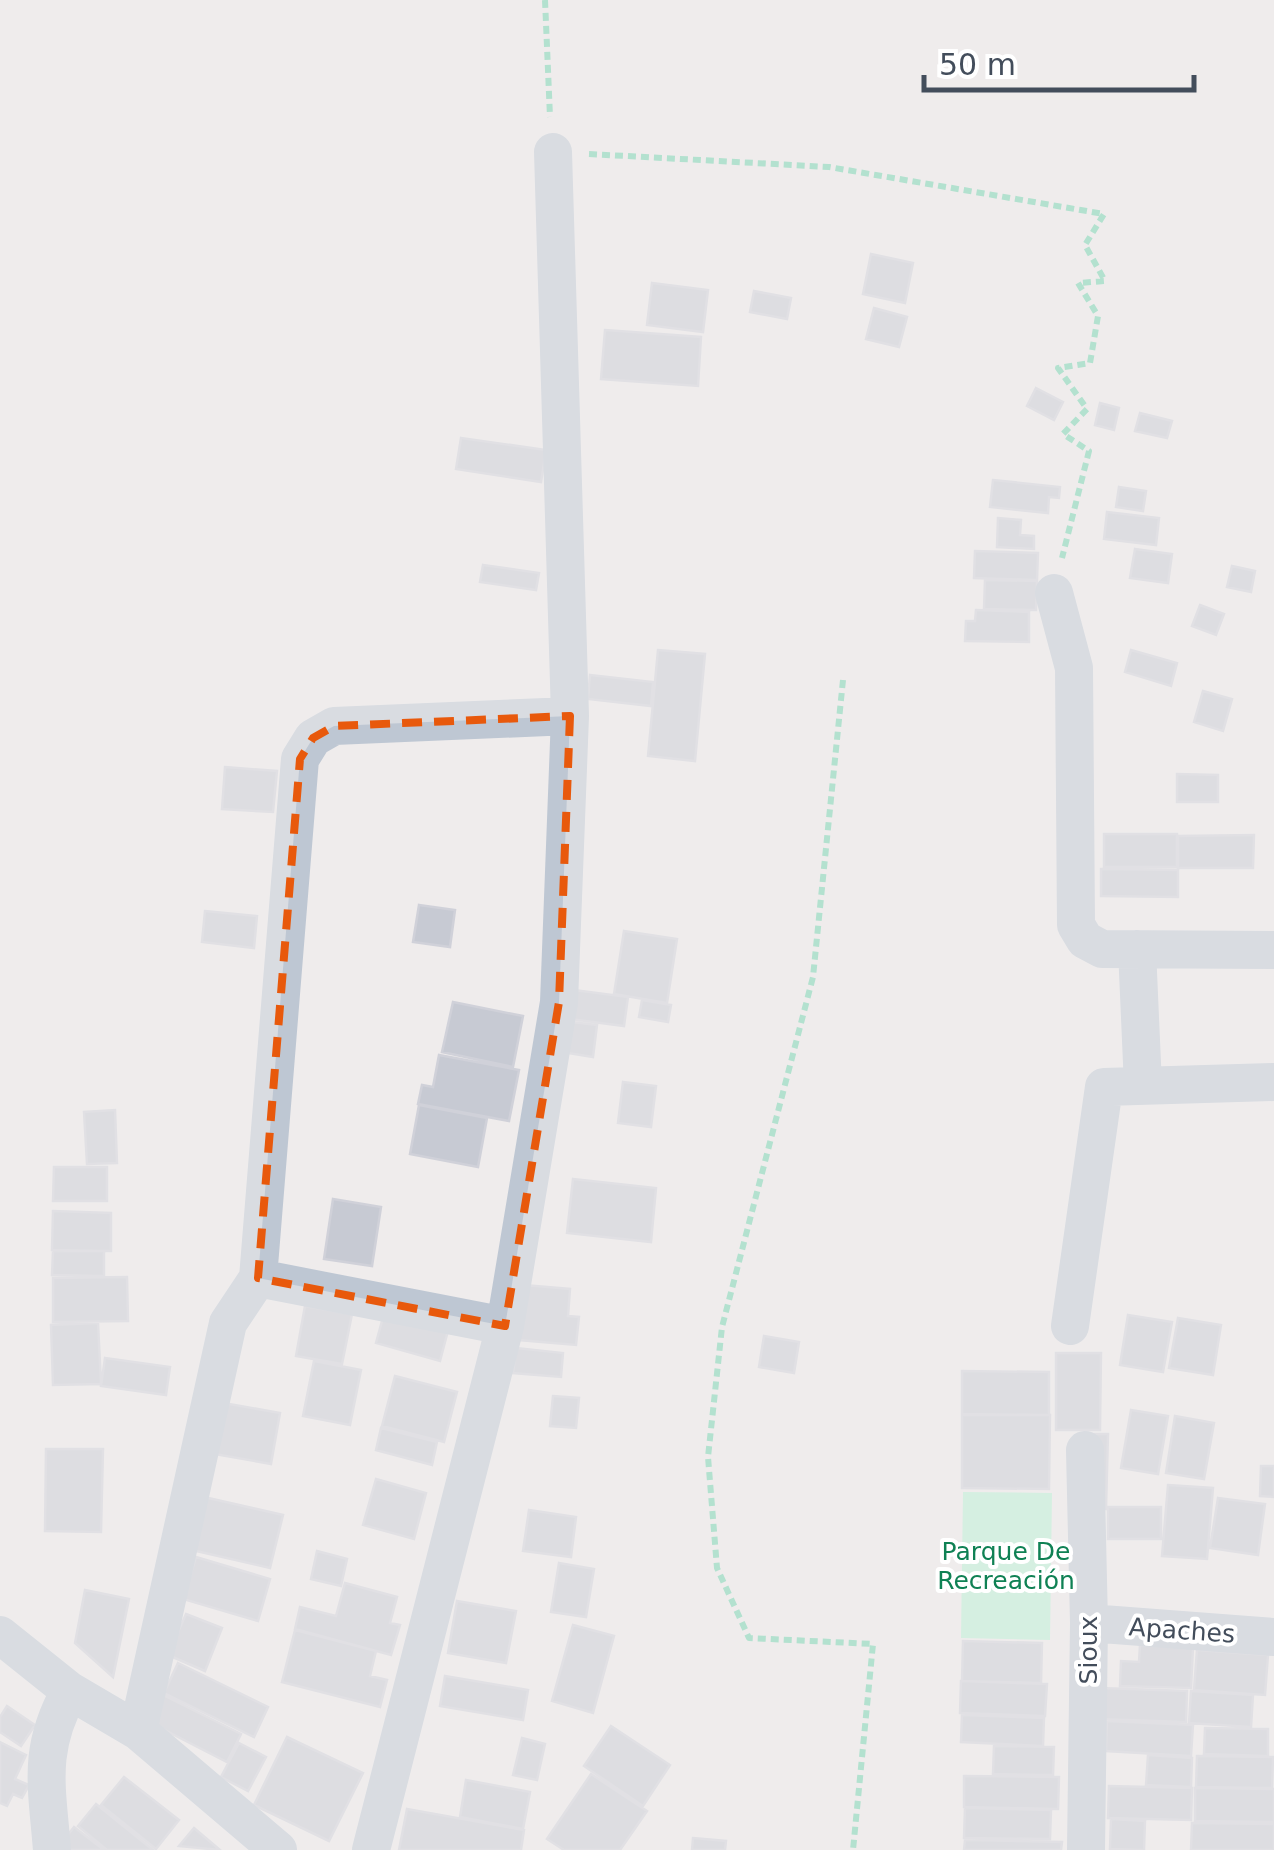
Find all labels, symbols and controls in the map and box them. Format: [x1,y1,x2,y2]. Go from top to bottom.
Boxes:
scale bar [924,30,1194,92]
text: 50 m [939,47,1016,82]
park label: Parque De Recreación [937,1537,1075,1595]
street label: Apaches [1128,1612,1236,1649]
street label: Sioux [1074,1616,1103,1684]

